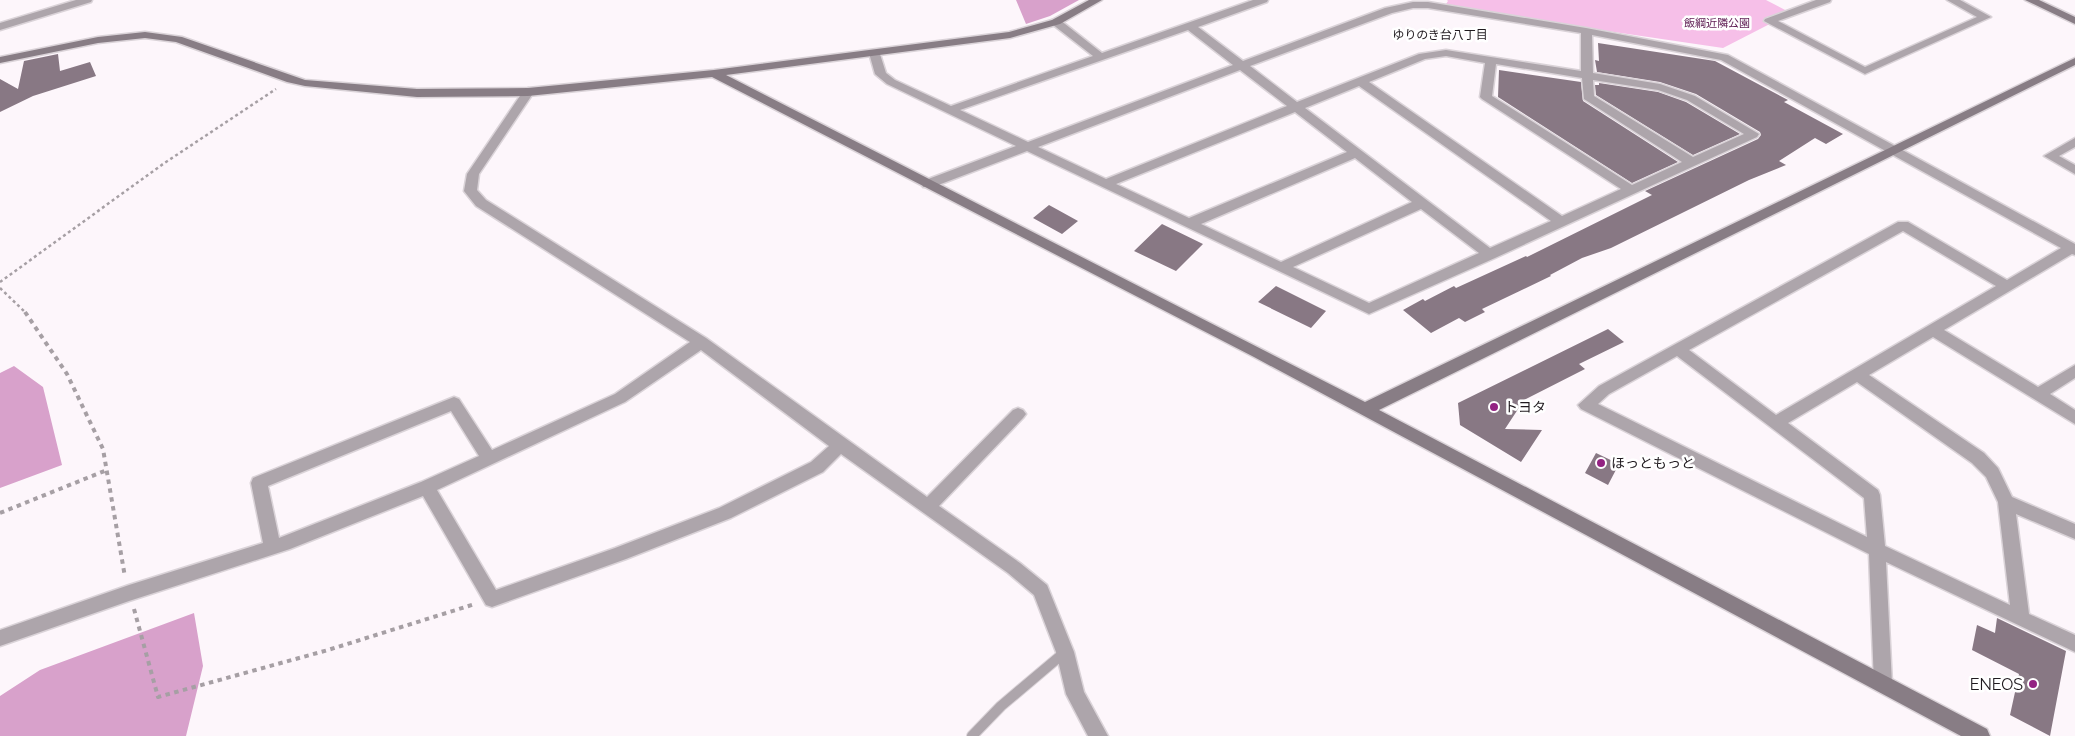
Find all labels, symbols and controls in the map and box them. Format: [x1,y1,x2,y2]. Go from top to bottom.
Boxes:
park label: 飯綱近隣公園 [1684,17,1750,30]
district label: ゆりのき台八丁目 [1392,28,1488,42]
place label: トヨタ [1504,399,1546,415]
marker: トヨタ [1488,401,1500,413]
place label: ほっともっと [1611,455,1695,471]
marker: ほっともっと [1595,457,1607,469]
place label: ENEOS [1970,675,2023,694]
marker: ENEOS [2027,678,2039,690]

